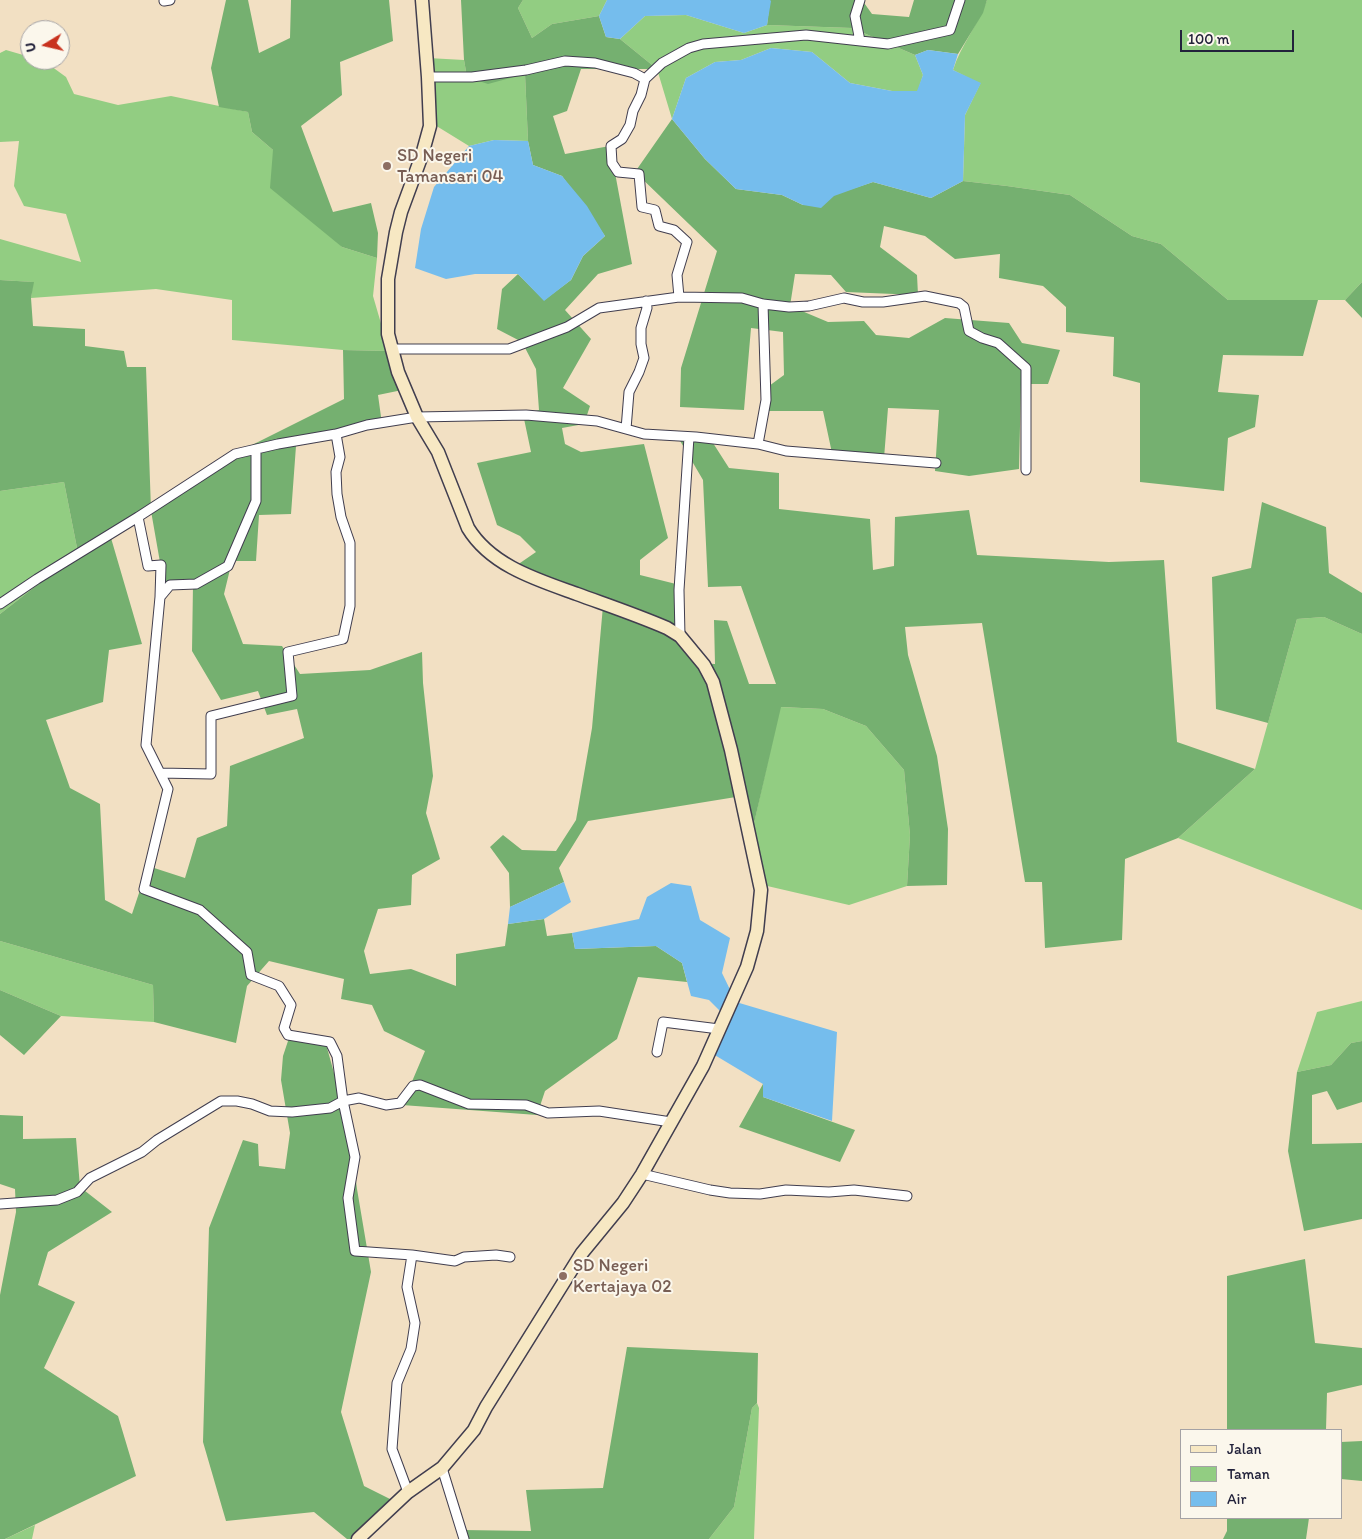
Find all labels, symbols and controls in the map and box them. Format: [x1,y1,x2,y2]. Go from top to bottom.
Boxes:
north arrow [20,20,70,70]
scale bar [1182,20,1296,52]
text: 100 m [1188,30,1229,48]
text: U [22,41,40,53]
place label: SD Negeri Tamansari 04 [397,145,503,188]
marker: SD Negeri Tamansari 04 [381,160,393,172]
place label: SD Negeri Kertajaya 02 [573,1255,672,1298]
marker: SD Negeri Kertajaya 02 [557,1270,569,1282]
legend [1180,1429,1342,1519]
text: Jalan [1227,1440,1261,1458]
text: Taman [1227,1465,1270,1483]
text: Air [1227,1490,1246,1508]

